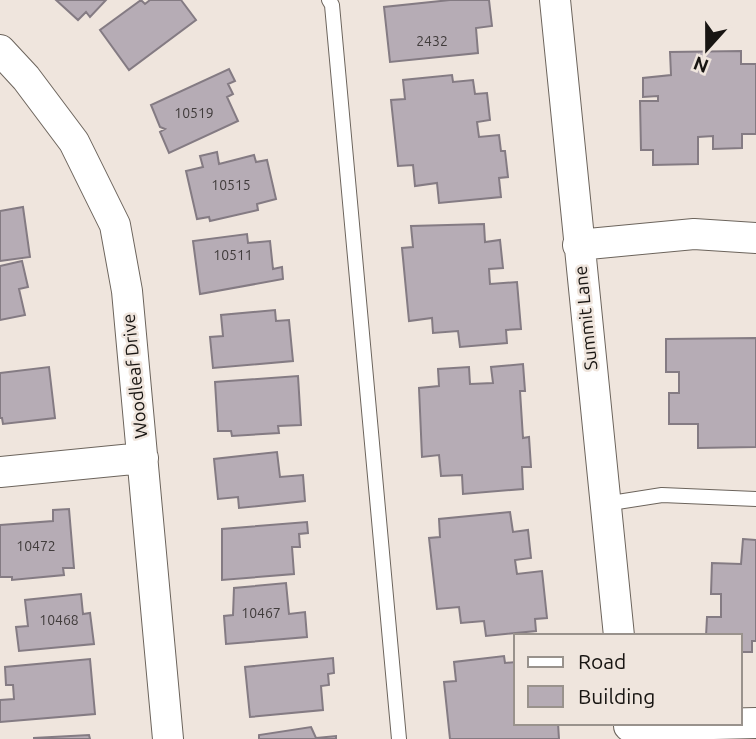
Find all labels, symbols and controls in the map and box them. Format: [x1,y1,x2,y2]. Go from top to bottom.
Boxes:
north arrow [672,14,742,84]
house number: 2432 [416,33,448,49]
text: N [690,52,711,78]
house number: 10519 [174,105,214,121]
house number: 10515 [211,177,251,193]
house number: 10511 [213,247,253,263]
street label: Summit Lane [570,265,600,371]
street label: Woodleaf Drive [118,313,151,440]
house number: 10472 [16,538,56,554]
house number: 10467 [241,605,281,621]
house number: 10468 [39,612,79,628]
legend [514,634,742,725]
text: Road [578,649,626,673]
text: Building [578,684,655,708]

